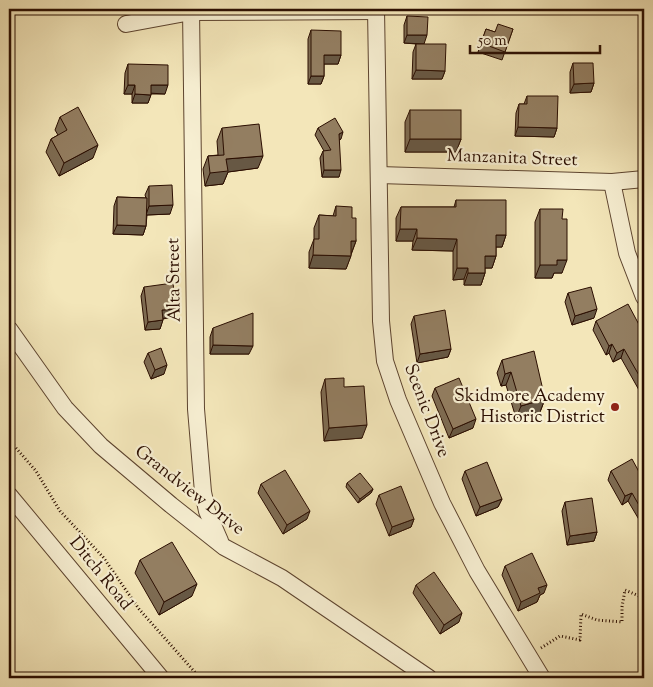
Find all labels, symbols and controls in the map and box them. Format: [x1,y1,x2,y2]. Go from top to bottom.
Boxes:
scale bar [470,22,600,54]
text: 50 m [477,31,507,52]
street label: Manzanita Street [446,144,578,174]
street label: Alta Street [161,238,189,322]
street label: Scenic Drive [396,361,456,461]
place label: Skidmore Academy Historic District [454,384,605,431]
marker: Skidmore Academy Historic District [609,401,621,413]
street label: Grandview Drive [128,440,250,542]
street label: Ditch Road [62,531,138,617]

